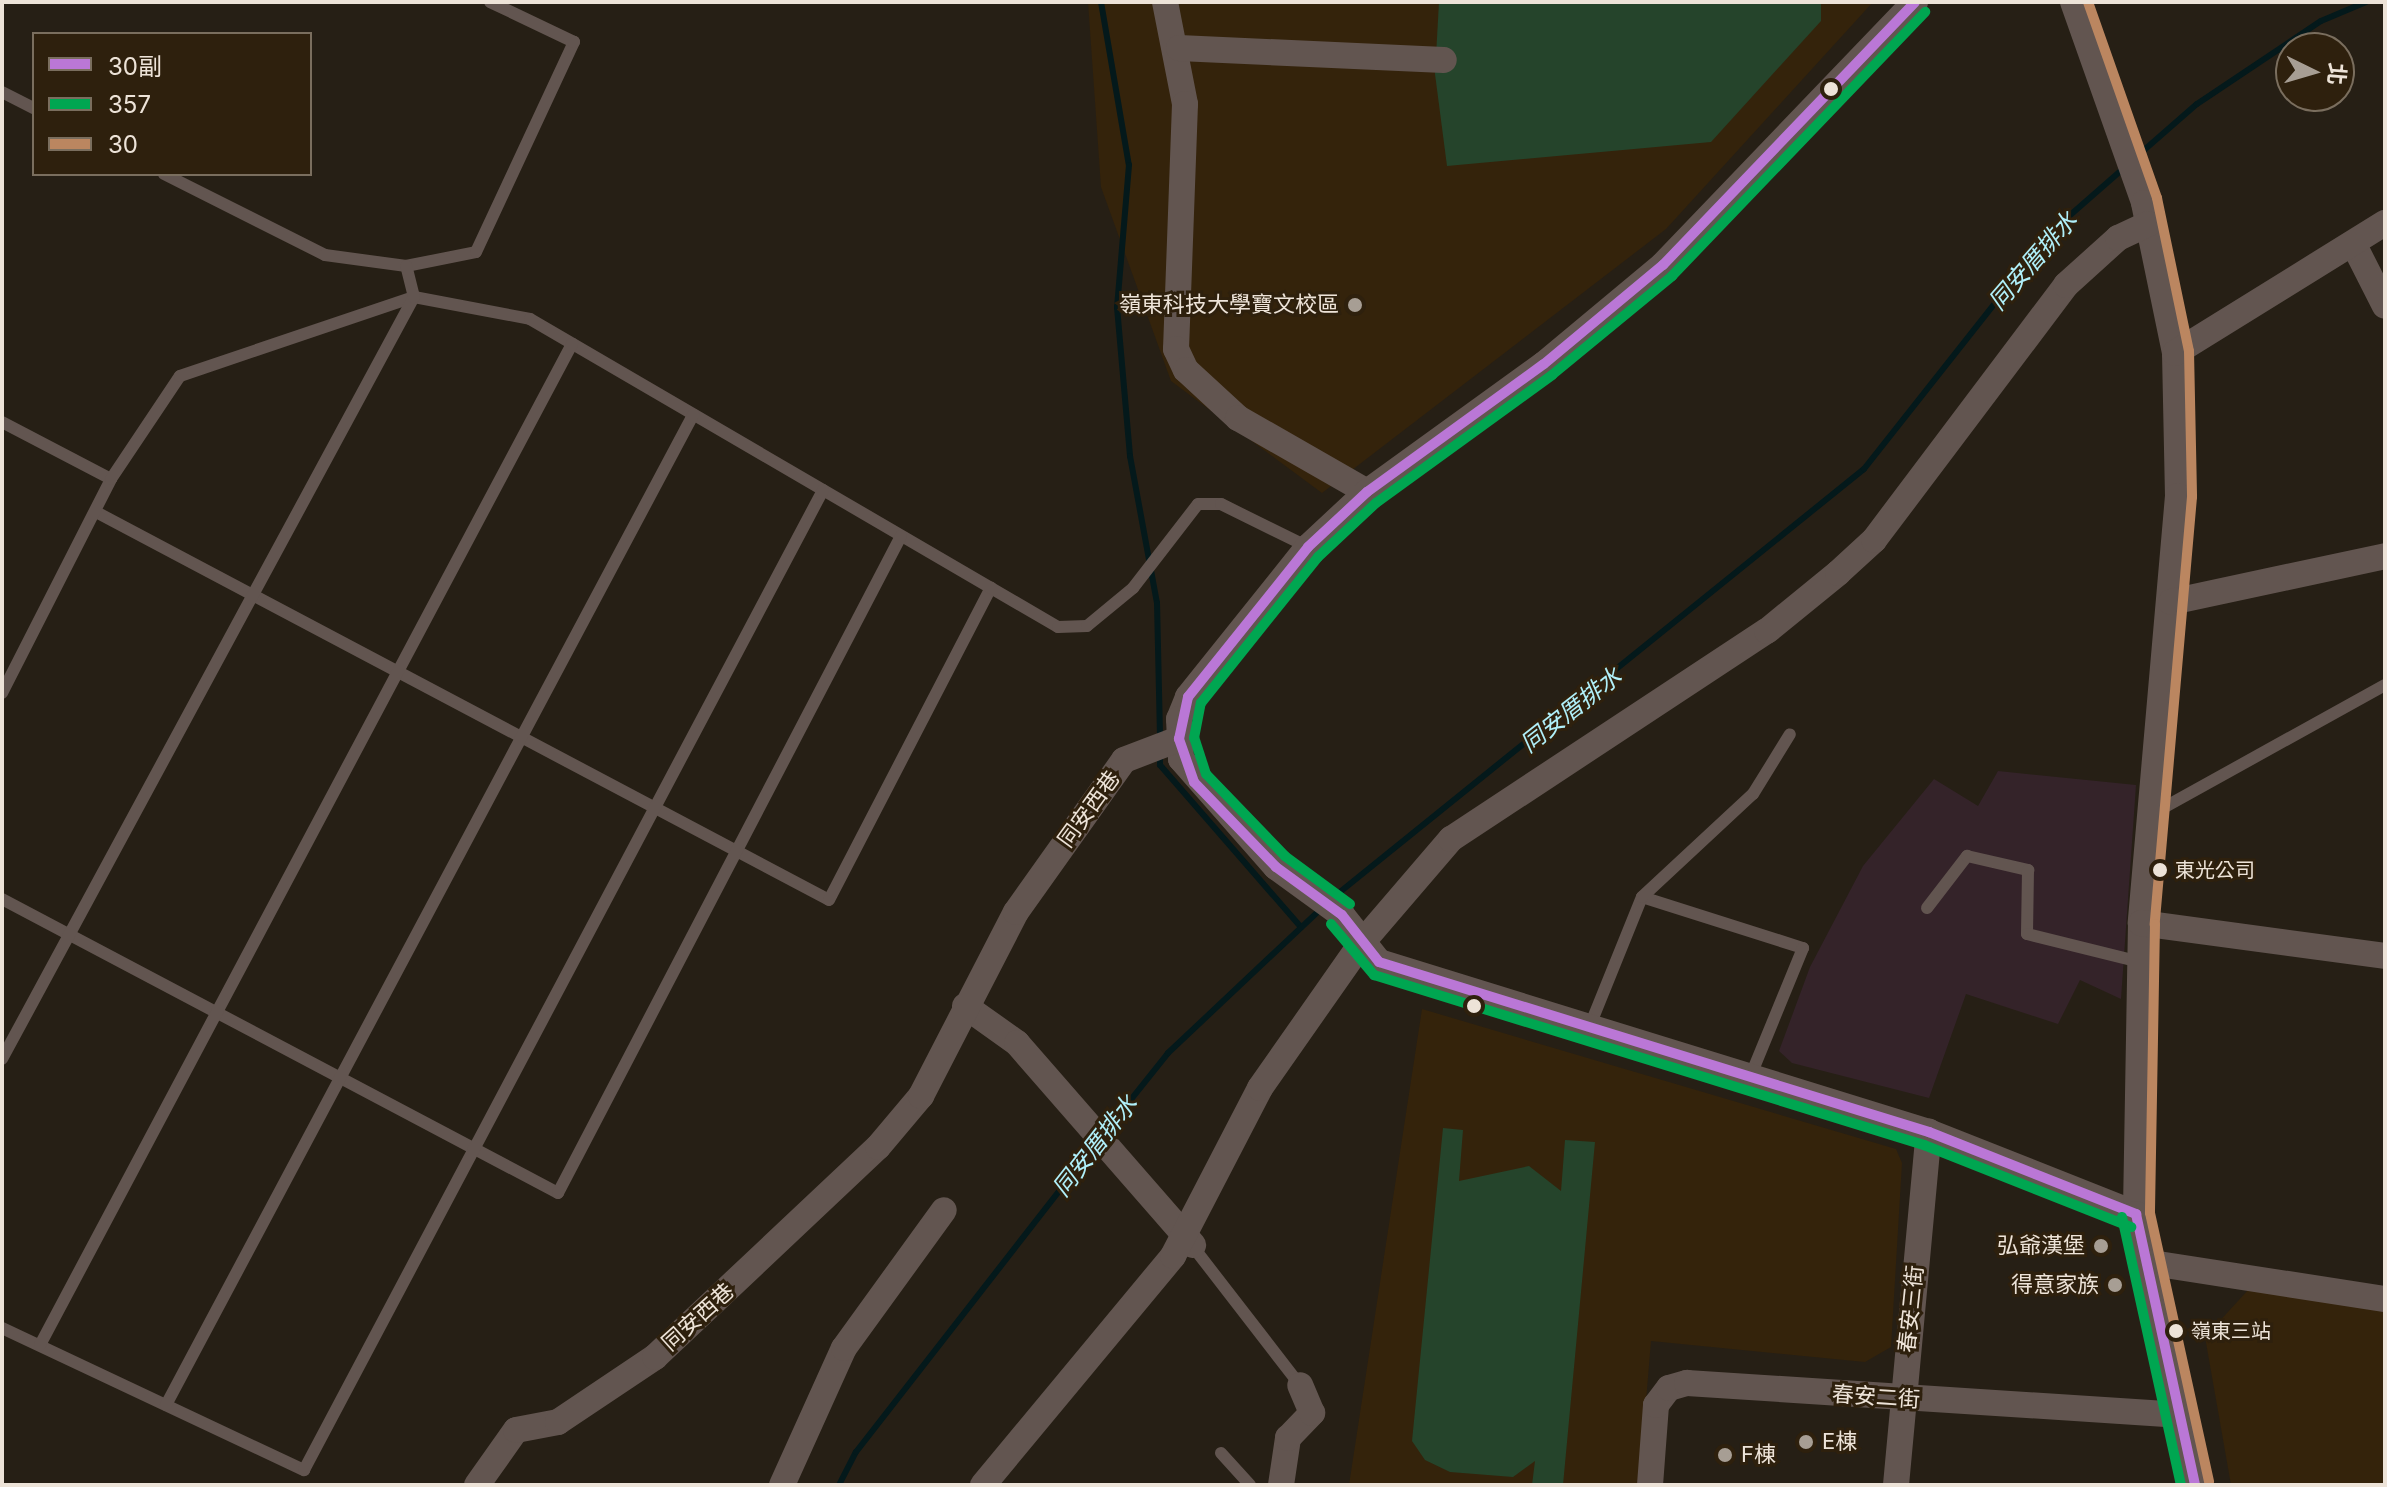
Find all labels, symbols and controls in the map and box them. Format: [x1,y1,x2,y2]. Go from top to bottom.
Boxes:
legend [32,32,312,176]
north arrow [2275,32,2355,112]
text: 30副 [108,52,162,81]
text: 北 [2323,62,2351,86]
unlabelled marker [1823,81,1839,97]
text: 357 [108,90,151,119]
text: 30 [108,130,138,159]
water label: 同安厝排水 [1983,206,2083,316]
place label: 嶺東科技大學寶文校區 [1119,292,1339,318]
marker: 嶺東科技大學寶文校區 [1346,296,1364,314]
water label: 同安厝排水 [1515,662,1627,758]
street label: 同安西巷 [1052,766,1126,852]
place label: 東光公司 [2175,858,2255,882]
marker: 東光公司 [2152,862,2168,878]
unlabelled marker [1466,998,1482,1014]
water label: 同安厝排水 [1047,1090,1143,1202]
place label: 弘爺漢堡 [1997,1233,2085,1259]
marker: 弘爺漢堡 [2092,1237,2110,1255]
street label: 春安三街 [1893,1264,1929,1354]
place label: 得意家族 [2011,1272,2099,1298]
marker: 得意家族 [2106,1276,2124,1294]
street label: 同安西巷 [656,1278,740,1356]
place label: 嶺東三站 [2191,1319,2271,1343]
marker: 嶺東三站 [2168,1323,2184,1339]
street label: 春安二街 [1831,1381,1921,1413]
place label: E棟 [1822,1429,1857,1455]
marker: E棟 [1797,1433,1815,1451]
place label: F棟 [1741,1442,1776,1468]
marker: F棟 [1716,1446,1734,1464]

